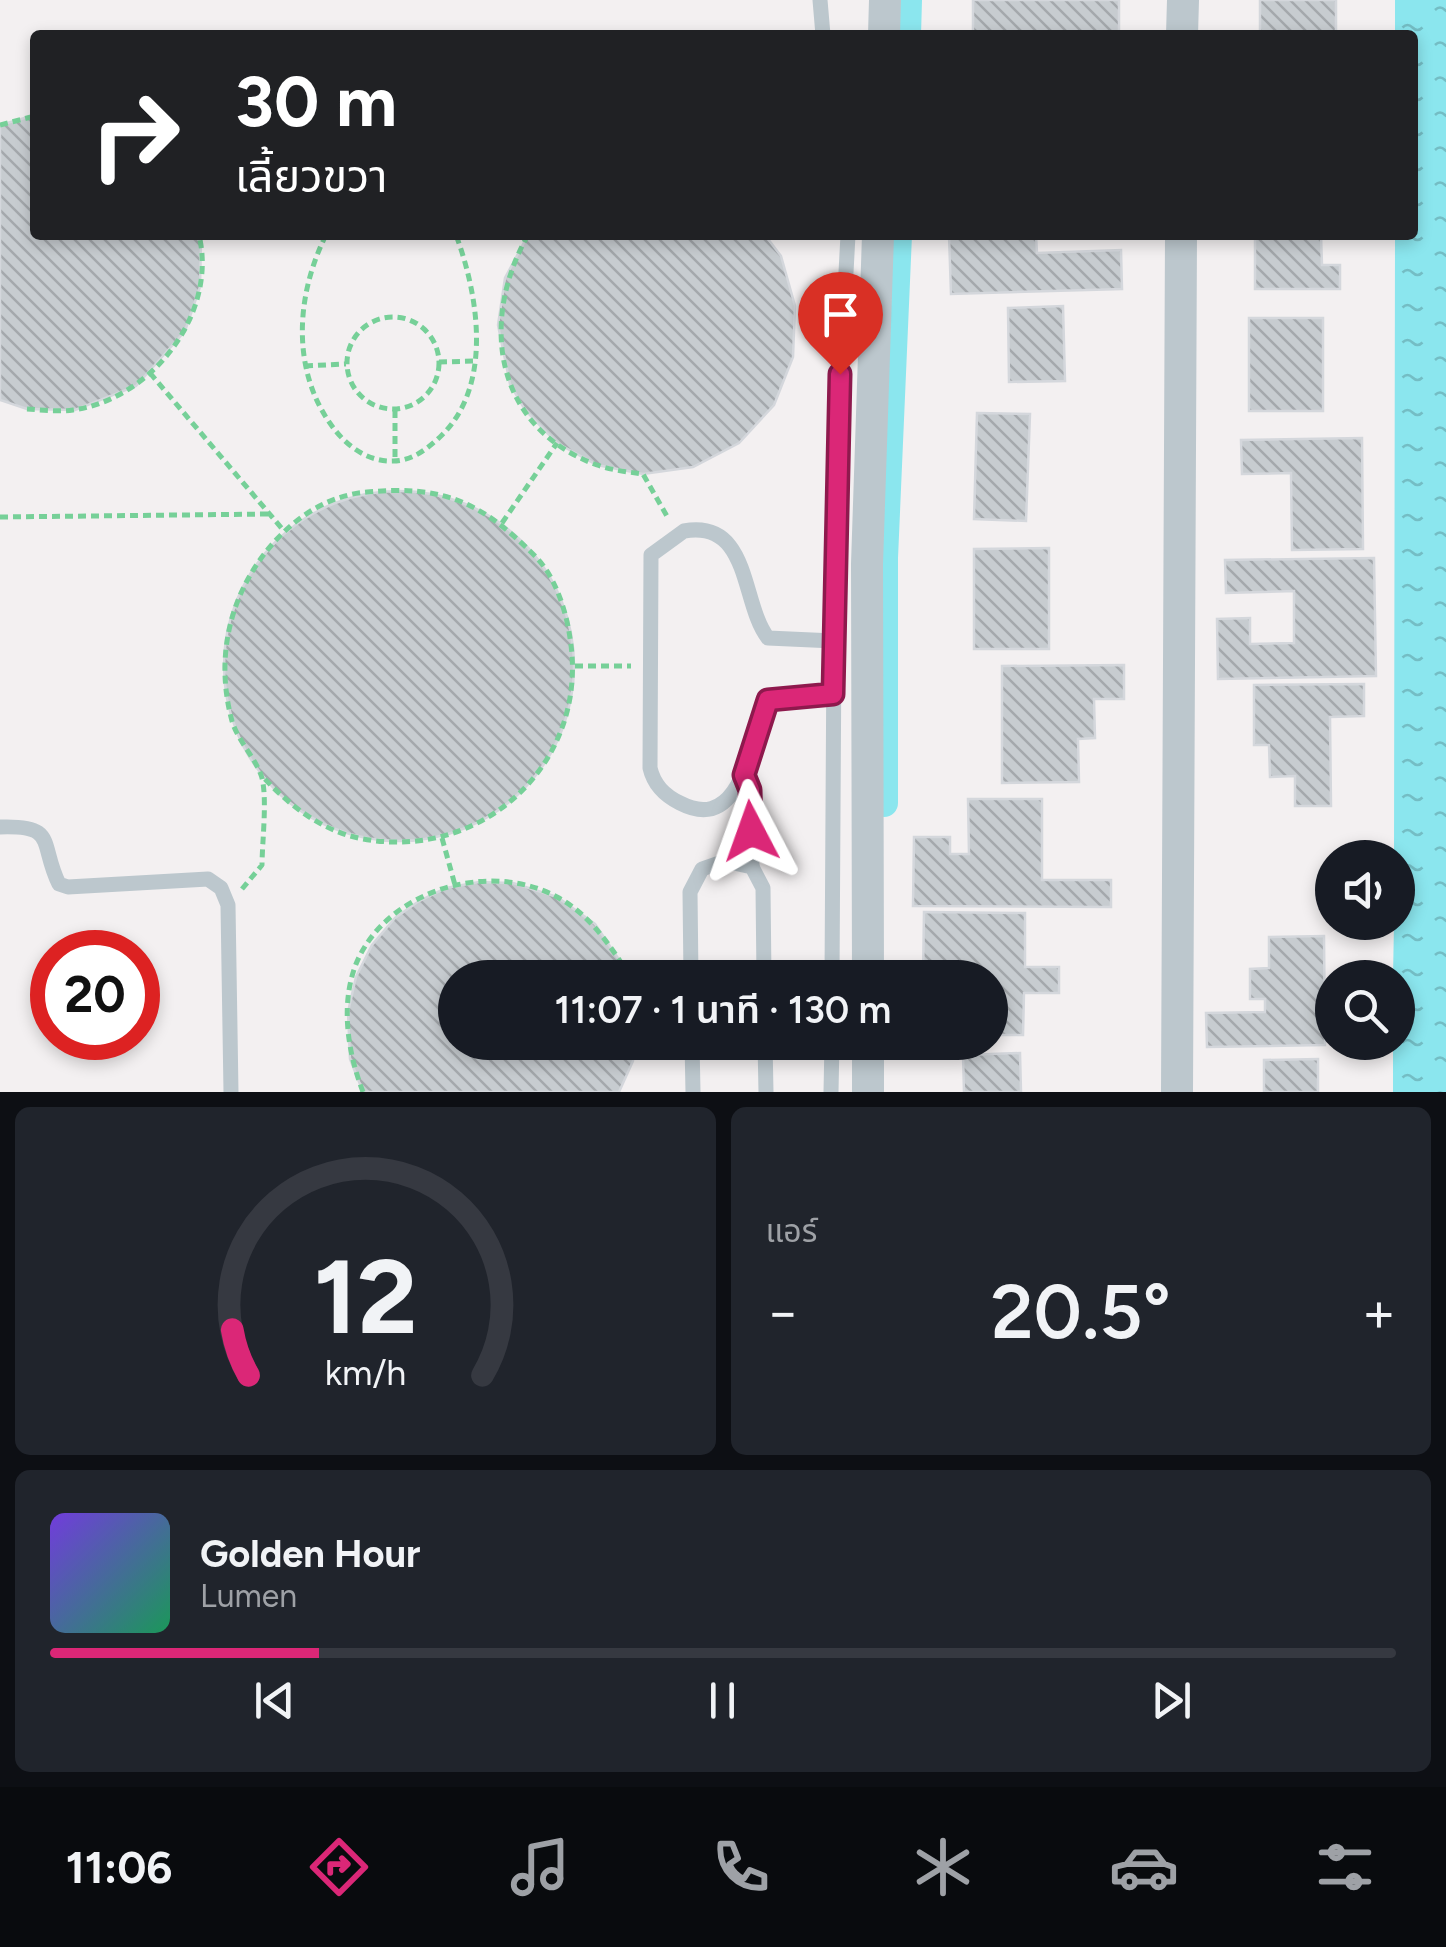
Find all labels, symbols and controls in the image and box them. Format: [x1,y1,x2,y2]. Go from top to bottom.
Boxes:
text: 30 m [235,59,397,144]
icon: right [70,70,200,200]
text: เลี้ยวขวา [235,149,387,203]
pin [798,272,883,375]
icon: arrive [813,287,868,342]
position arrow [699,779,803,883]
map controls [1315,840,1415,1060]
button: sound [1315,840,1415,940]
speed limit sign: 20 [30,930,160,1060]
button: search [1315,960,1415,1060]
text: 11:07 · 1 นาที · 130 m [555,987,891,1033]
text: แอร์ [766,1212,817,1250]
text: 12 [313,1234,417,1359]
text: 20.5° [991,1267,1171,1357]
text: − [766,1279,800,1345]
text: + [1362,1279,1396,1345]
text: km/h [324,1351,406,1394]
text: Golden Hour [200,1531,421,1577]
text: Lumen [200,1577,297,1615]
icon: previous [247,1673,302,1728]
icon: pause [695,1673,750,1728]
icon: next [1144,1673,1199,1728]
icon: directions [304,1832,374,1902]
icon: music [505,1832,575,1902]
icon: phone [706,1832,776,1902]
icon: climate [908,1832,978,1902]
icon: car [1109,1832,1179,1902]
icon: filters [1310,1832,1380,1902]
text: 11:06 [66,1840,172,1894]

